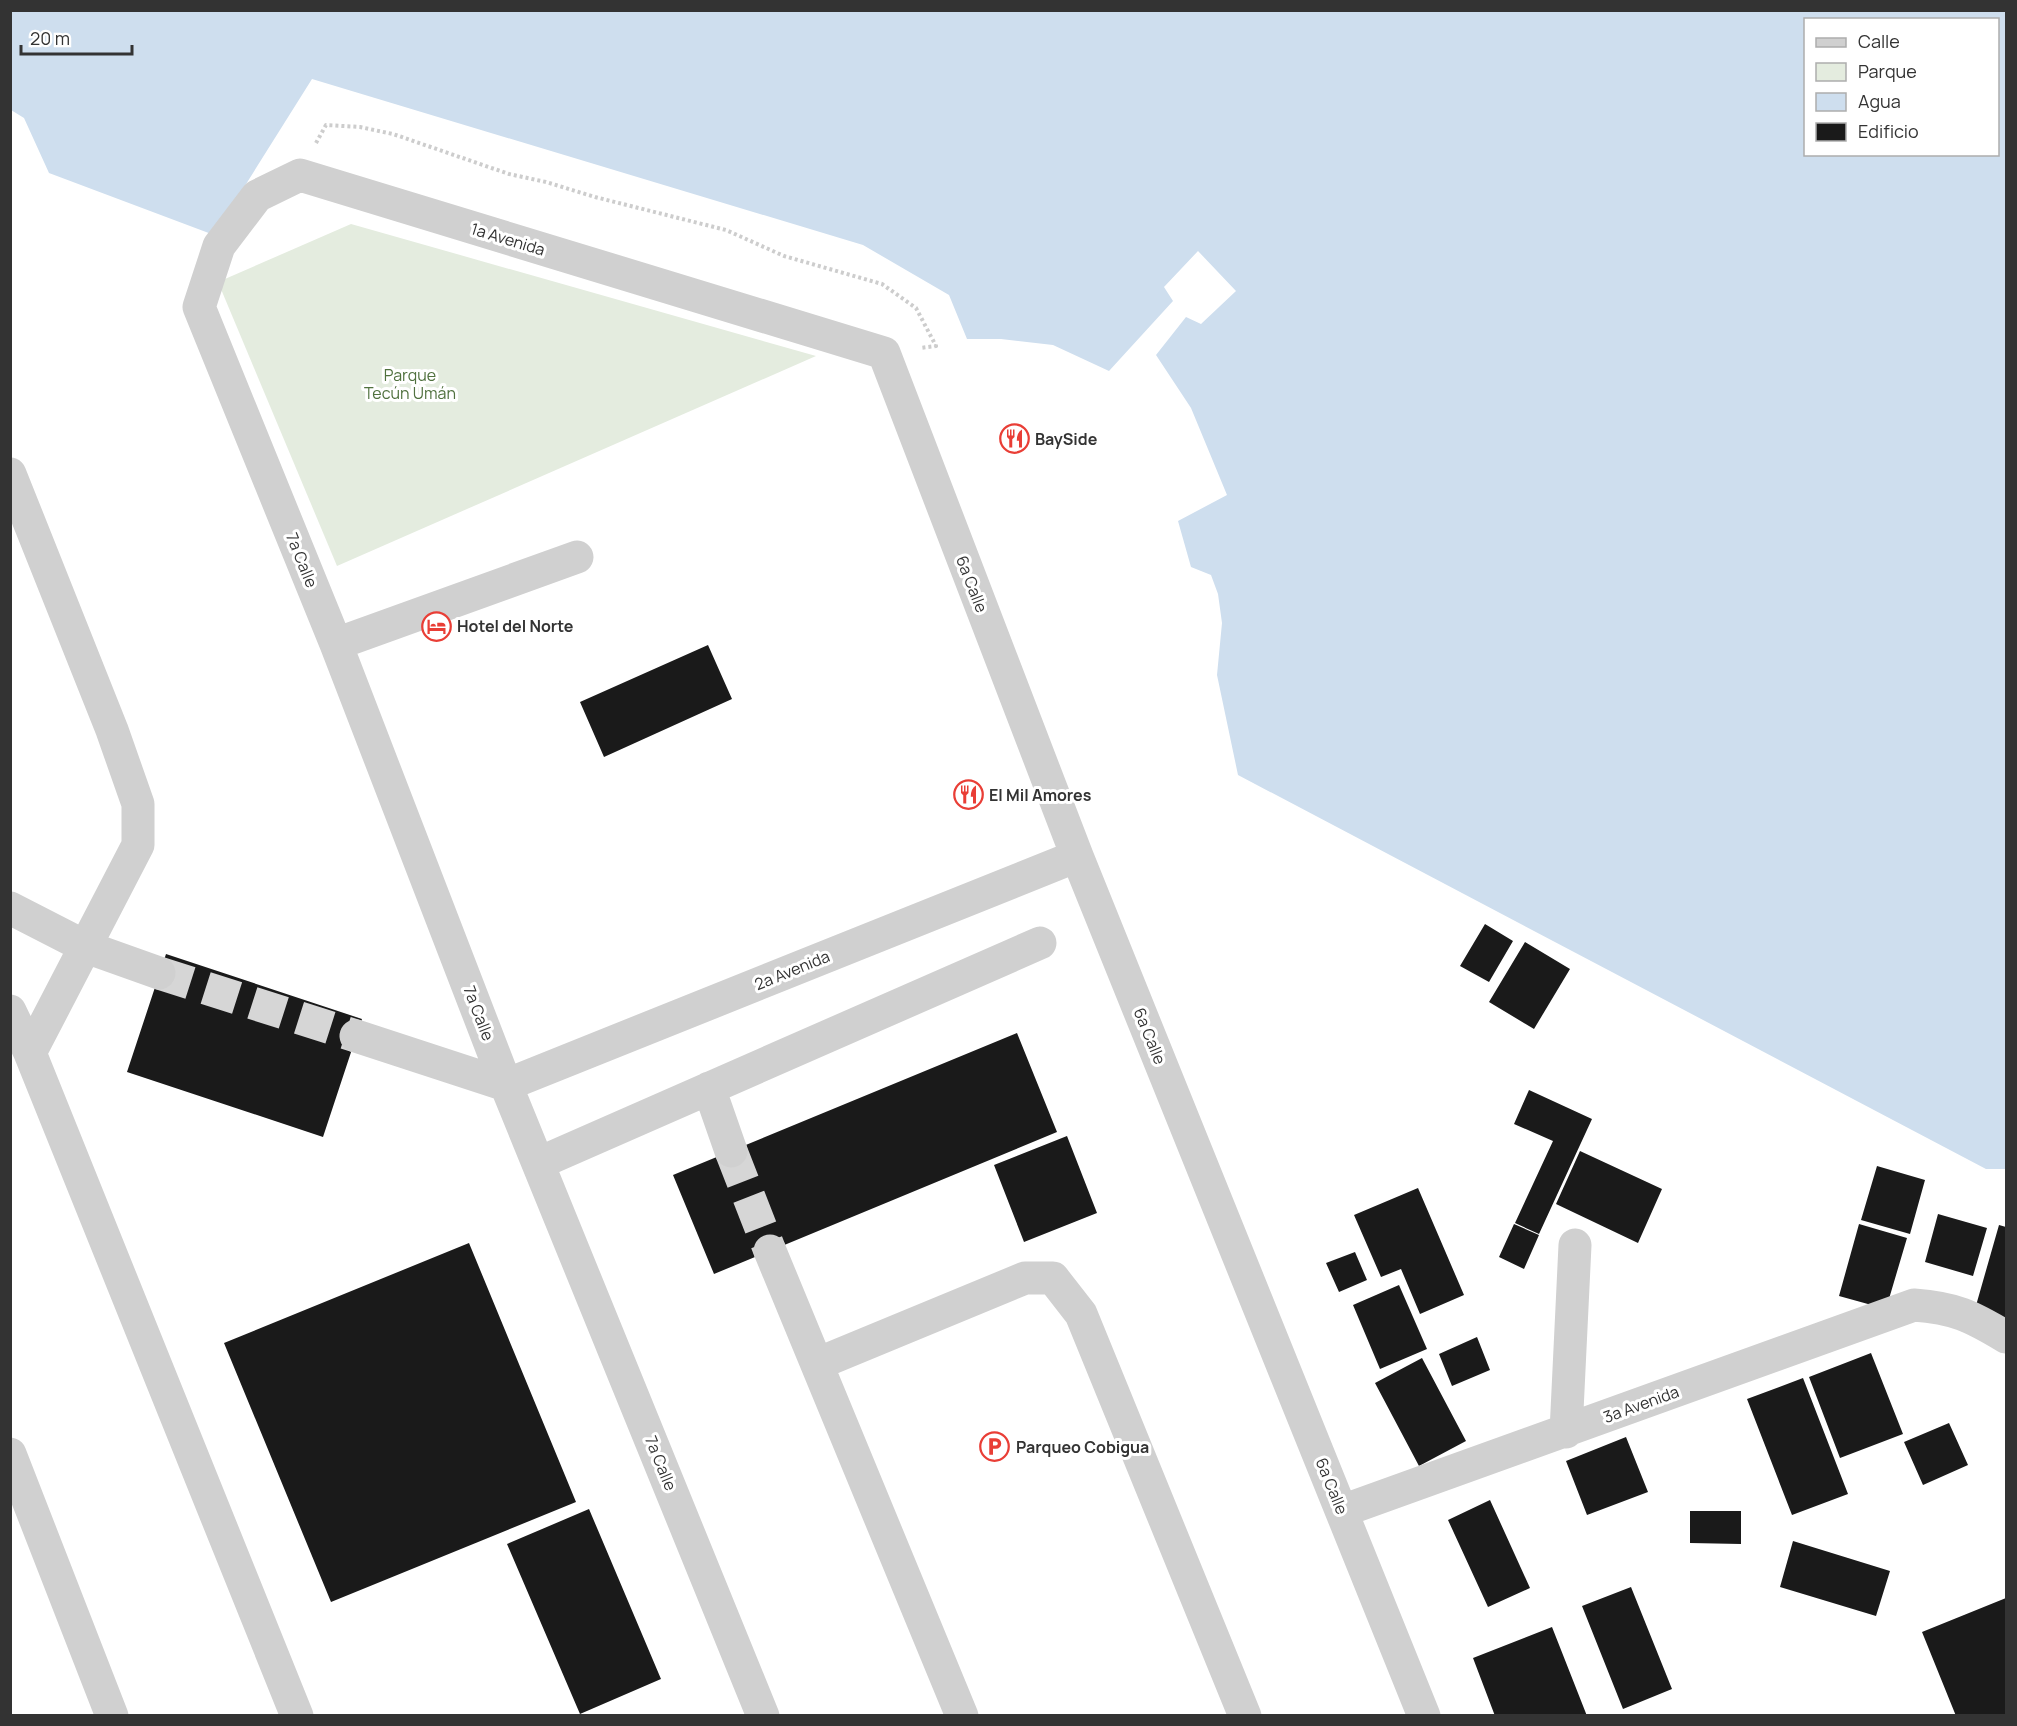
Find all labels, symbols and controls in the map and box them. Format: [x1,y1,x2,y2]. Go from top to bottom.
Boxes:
scale bar [21,18,132,56]
legend [1804,18,1999,156]
text: 20 m [30,26,70,50]
text: Calle [1858,29,1900,53]
text: Parque [1858,59,1917,83]
text: Agua [1858,89,1901,113]
text: Edificio [1858,119,1919,143]
street label: 1a Avenida [468,217,548,261]
park label: Parque Tecún Umán [364,364,456,404]
restaurant icon: BaySide [998,423,1030,455]
place label: BaySide [1035,428,1098,450]
street label: 7a Calle [281,529,323,591]
street label: 6a Calle [951,552,993,616]
hotel icon: Hotel del Norte [420,610,452,642]
place label: Hotel del Norte [457,615,574,637]
restaurant icon: El Mil Amores [952,779,984,811]
place label: El Mil Amores [989,784,1092,806]
street label: 2a Avenida [751,945,833,995]
street label: 7a Calle [458,982,500,1044]
street label: 6a Calle [1129,1004,1171,1068]
street label: 3a Avenida [1600,1380,1682,1428]
parking icon: Parqueo Cobigua [979,1431,1011,1463]
street label: 7a Calle [640,1432,682,1494]
place label: Parqueo Cobigua [1016,1436,1149,1458]
street label: 6a Calle [1311,1454,1353,1518]

